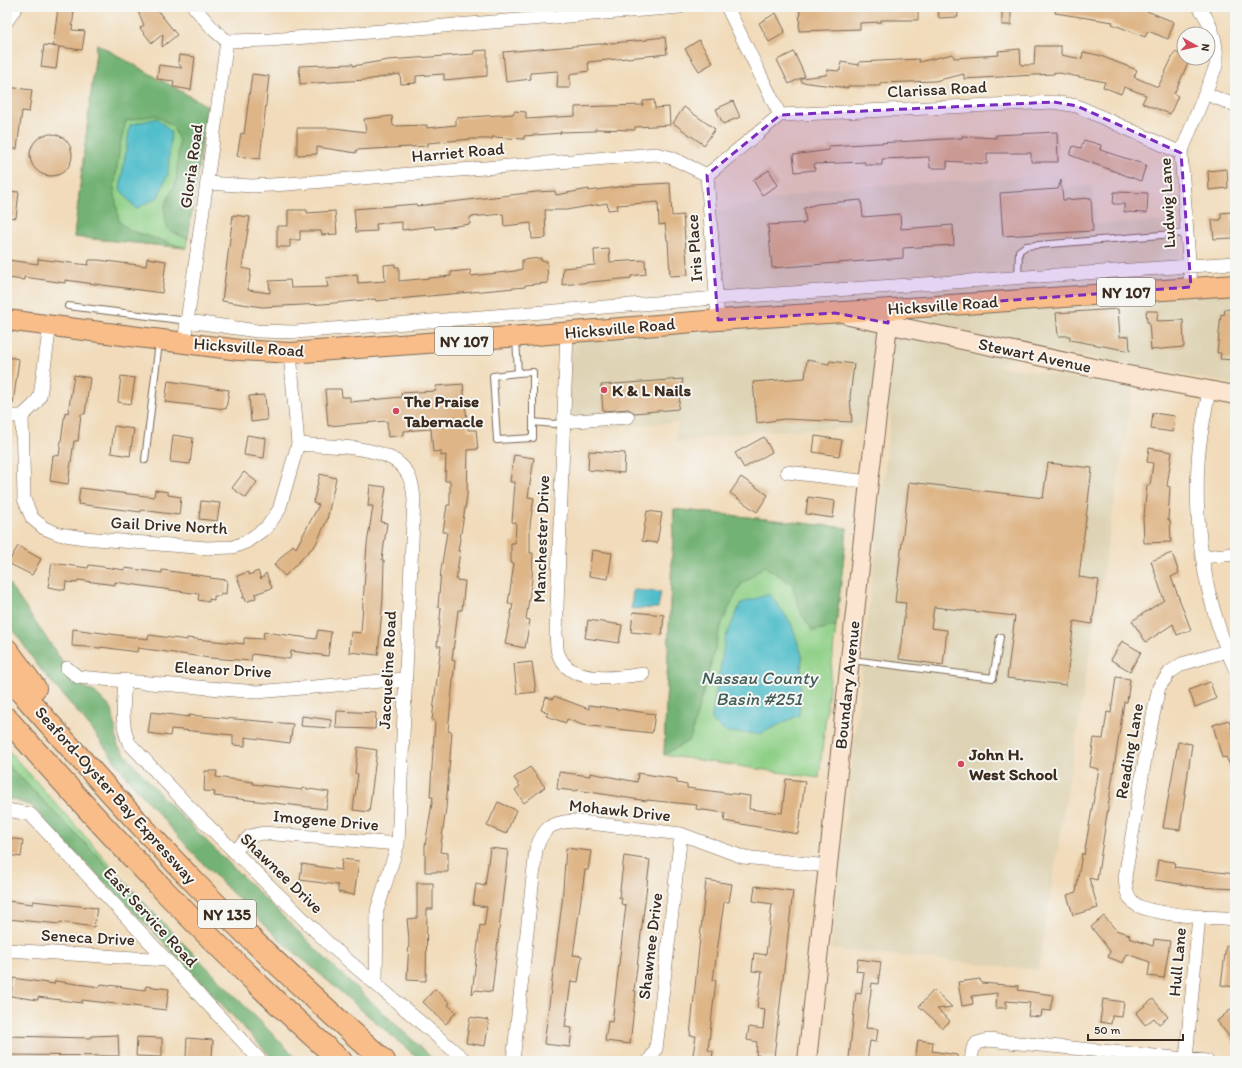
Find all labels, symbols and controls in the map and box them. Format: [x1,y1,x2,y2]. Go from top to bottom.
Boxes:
north arrow [1176,26,1216,66]
text: N [1198,43,1212,52]
street label: Clarissa Road [887,76,987,102]
street label: Gloria Road [175,122,207,210]
street label: Harriet Road [411,138,506,166]
street label: Ludwig Lane [1155,157,1179,249]
street label: Iris Place [682,213,706,283]
road number: NY 107 [1097,278,1155,306]
street label: Hicksville Road [887,291,1000,319]
street label: Hicksville Road [564,313,677,343]
road number: NY 107 [435,327,493,355]
street label: Hicksville Road [193,333,306,361]
street label: Stewart Avenue [977,333,1093,377]
place label: K & L Nails [612,380,691,400]
marker: K & L Nails [599,385,609,395]
place label: The Praise Tabernacle [403,391,483,431]
marker: The Praise Tabernacle [391,406,401,416]
street label: Manchester Drive [529,475,553,603]
street label: Gail Drive North [110,512,228,538]
street label: Jacqueline Road [374,610,400,730]
street label: Boundary Avenue [830,620,864,750]
street label: Eleanor Drive [174,656,272,682]
water label: Nassau County Basin #251 [701,667,820,710]
street label: Reading Lane [1111,701,1147,801]
street label: Seaford-Oyster Bay Expressway [31,702,201,888]
place label: John H. West School [968,744,1058,784]
marker: John H. West School [956,759,966,769]
street label: Mohawk Drive [568,795,672,825]
street label: Imogene Drive [272,805,380,835]
street label: Shawnee Drive [237,829,327,917]
street label: East Service Road [100,863,203,972]
street label: Shawnee Drive [634,892,666,1000]
road number: NY 135 [198,900,256,928]
street label: Seneca Drive [41,925,135,949]
street label: Hull Lane [1164,927,1190,997]
scale bar [1088,1016,1183,1042]
text: 50 m [1094,1023,1120,1037]

